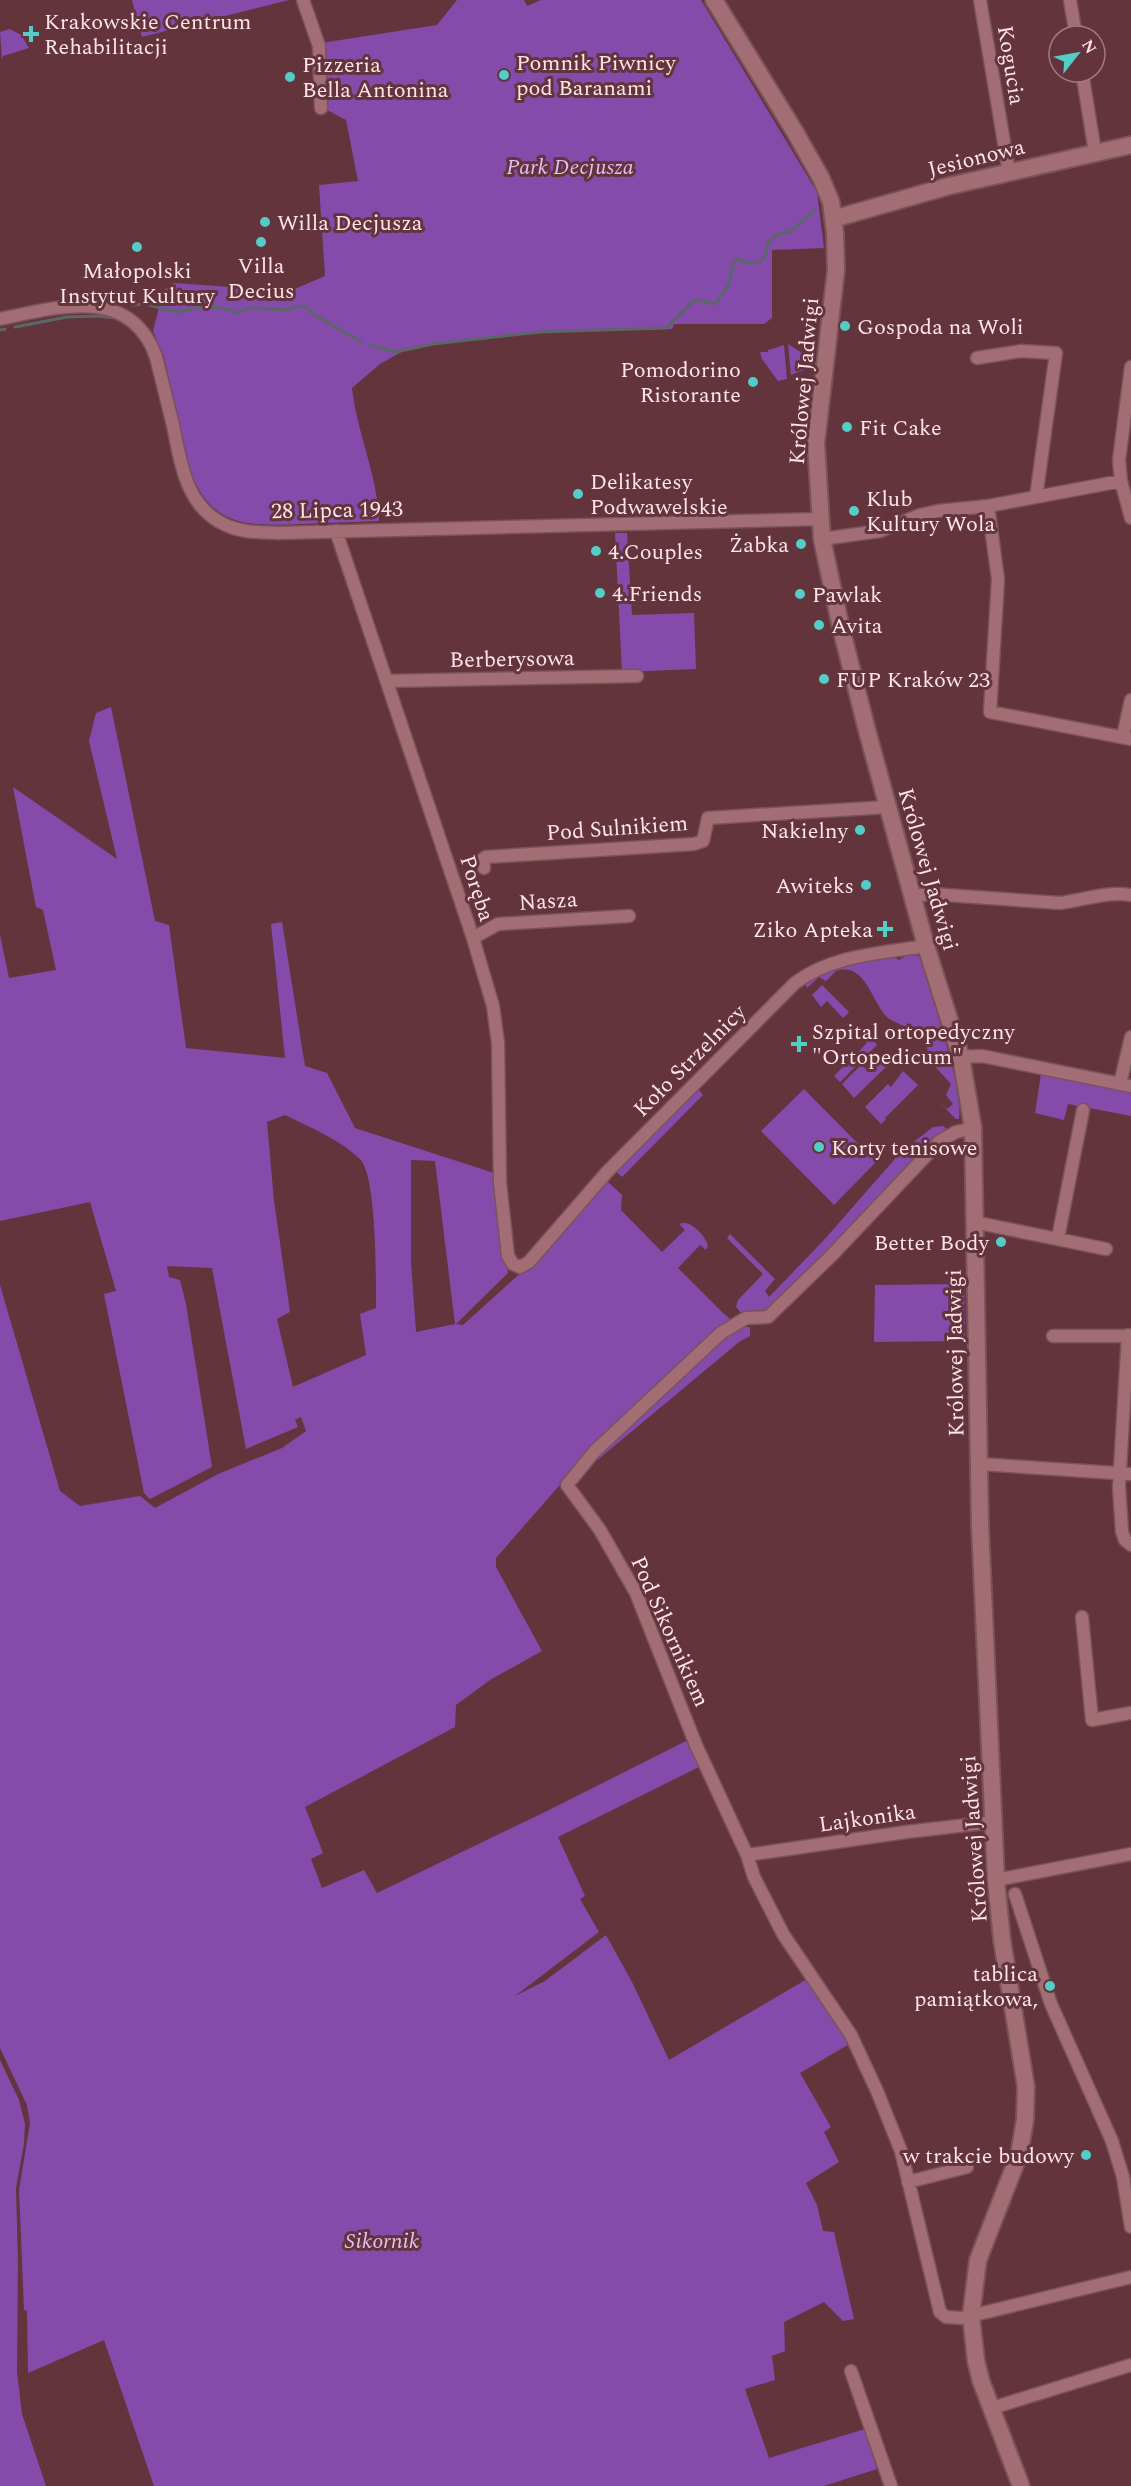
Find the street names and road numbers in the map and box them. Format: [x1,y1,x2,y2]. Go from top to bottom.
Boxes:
street label: Kogucia [988,23,1033,107]
street label: Jesionowa [924,130,1029,186]
street label: Królowej Jadwigi [781,296,828,466]
street label: 28 Lipca 1943 [271,493,403,528]
street label: Berberysowa [449,642,575,677]
street label: Królowej Jadwigi [889,784,967,955]
street label: Pod Sulnikiem [545,807,689,850]
street label: Poręba [450,851,503,926]
street label: Nasza [518,883,579,920]
street label: Koło Strzelnicy [626,996,755,1125]
street label: Królowej Jadwigi [938,1269,973,1437]
street label: Pod Sikornikiem [622,1551,718,1713]
street label: Królowej Jadwigi [952,1754,997,1924]
street label: Lajkonika [817,1795,918,1842]

